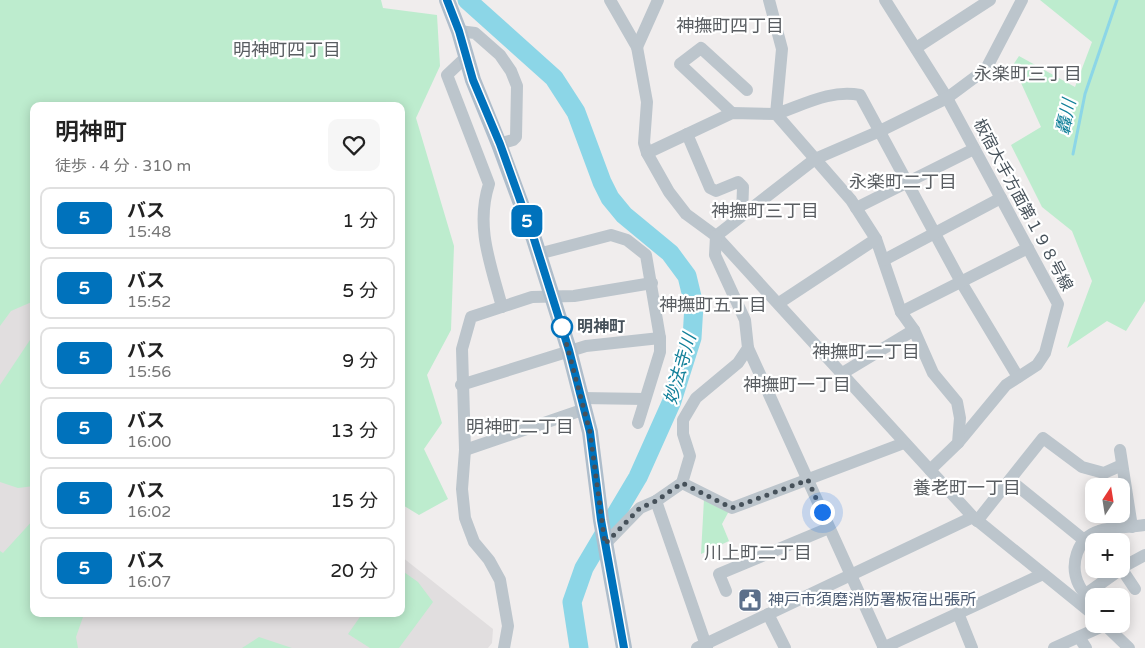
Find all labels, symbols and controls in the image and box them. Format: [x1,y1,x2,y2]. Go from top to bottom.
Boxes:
district label: 神撫町四丁目 [676,15,784,37]
district label: 明神町四丁目 [233,39,341,61]
district label: 永楽町三丁目 [974,63,1082,85]
water label: 轟川 [1051,95,1081,137]
street label: 板宿大手方面第１９８号線 [969,116,1077,294]
text: 明神町 [55,118,127,147]
button: heart [328,119,380,171]
text: 徒歩 · 4 分 · 310 m [55,156,191,176]
district label: 永楽町二丁目 [849,171,957,193]
text: バス [127,200,165,222]
district label: 神撫町三丁目 [711,200,819,222]
line badge: 5 [511,205,543,237]
text: 5 [79,207,90,229]
text: 1 分 [342,210,378,232]
text: 5 [521,210,533,232]
text: 15:48 [127,222,171,242]
text: バス [127,270,165,292]
text: 5 [79,277,90,299]
text: 5 分 [342,280,378,302]
text: 15:52 [127,292,171,312]
district label: 神撫町五丁目 [659,294,767,316]
marker: 明神町 [551,316,573,338]
place label: 明神町 [577,317,625,337]
water label: 妙法寺川 [660,329,701,407]
text: バス [127,340,165,362]
district label: 神撫町二丁目 [812,341,920,363]
text: 5 [79,347,90,369]
text: 9 分 [342,350,378,372]
text: 15:56 [127,362,171,382]
district label: 神撫町一丁目 [743,374,851,396]
text: バス [127,410,165,432]
district label: 明神町二丁目 [466,416,574,438]
text: 5 [79,417,90,439]
text: 13 分 [330,420,378,442]
text: 16:00 [127,432,171,452]
district label: 養老町一丁目 [913,477,1021,499]
north arrow [1085,478,1130,522]
map controls [1085,478,1130,633]
text: バス [127,480,165,502]
text: 5 [79,487,90,509]
text: 15 分 [330,490,378,512]
your location [810,500,835,525]
text: 16:02 [127,502,171,522]
button: + [1085,533,1130,578]
district label: 川上町二丁目 [704,542,812,564]
text: バス [127,550,165,572]
text: 5 [79,557,90,579]
text: 20 分 [330,560,378,582]
text: 16:07 [127,572,171,592]
public building icon: 神戸市須磨消防署板宿出張所 [737,587,763,613]
button: − [1085,588,1130,633]
place label: 神戸市須磨消防署板宿出張所 [768,590,976,610]

